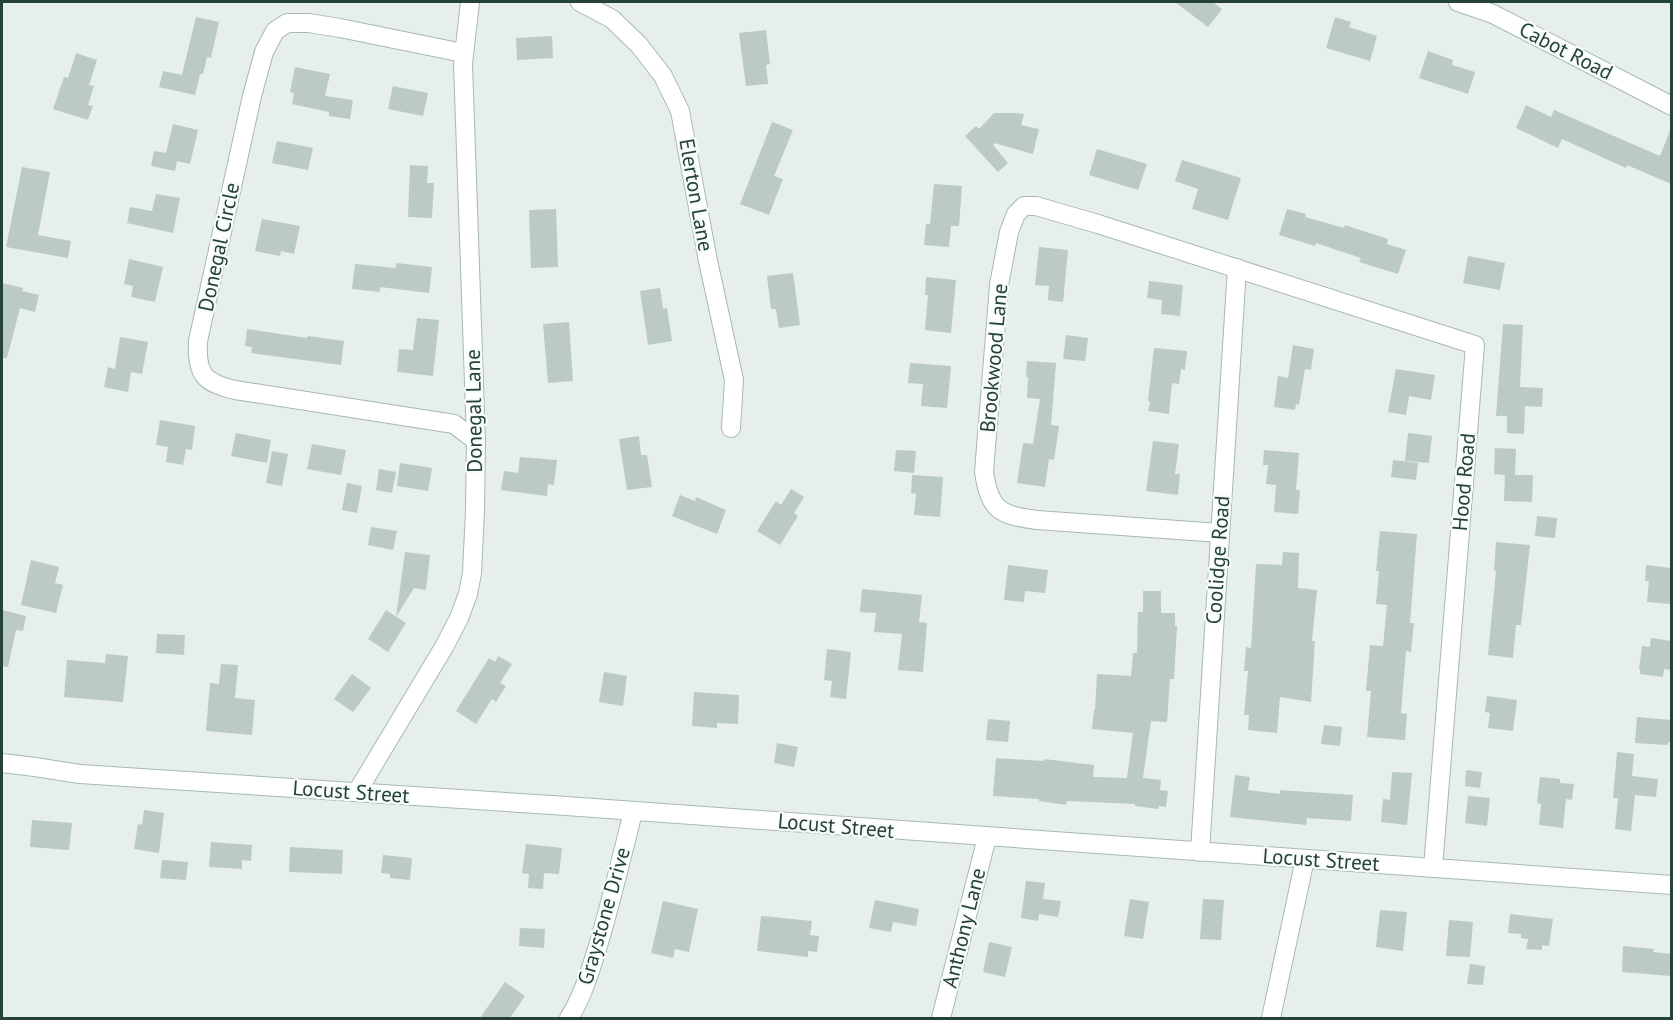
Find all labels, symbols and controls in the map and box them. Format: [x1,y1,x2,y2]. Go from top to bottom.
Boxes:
street label: Cabot Road [1515,15,1618,86]
street label: Elerton Lane [673,136,720,253]
street label: Donegal Circle [192,180,245,314]
street label: Brookwood Lane [974,282,1013,434]
street label: Donegal Lane [459,349,488,473]
street label: Hood Road [1446,432,1481,532]
street label: Coolidge Road [1200,495,1235,625]
street label: Locust Street [292,774,410,809]
street label: Locust Street [777,807,895,844]
street label: Locust Street [1262,842,1380,877]
street label: Graystone Drive [571,844,636,988]
street label: Anthony Lane [936,865,991,991]

